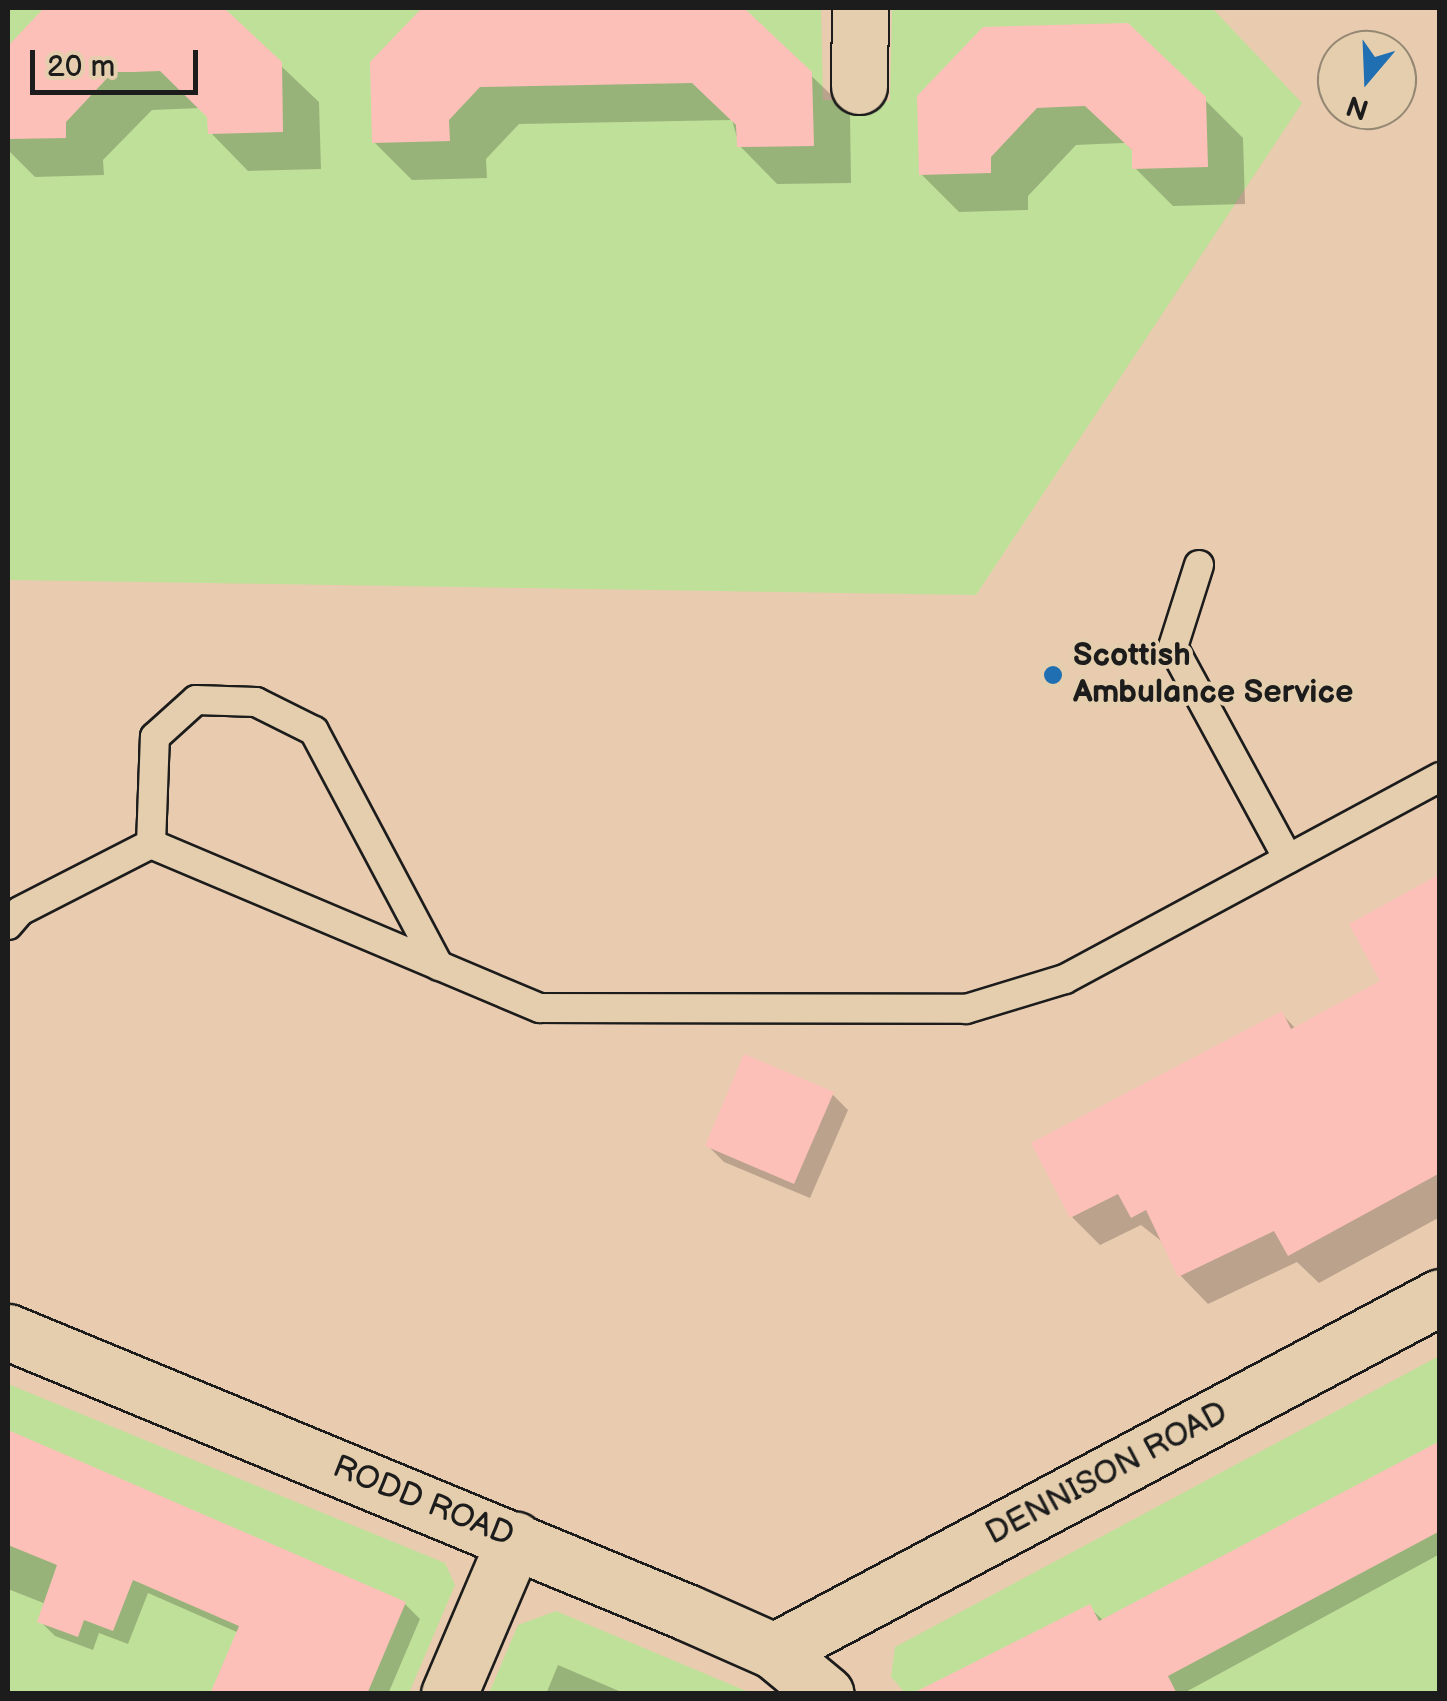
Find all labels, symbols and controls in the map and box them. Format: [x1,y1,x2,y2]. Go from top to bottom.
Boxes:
scale bar [35,30,202,92]
north arrow [1317,30,1417,130]
text: 20 m [47,49,115,85]
text: N [1342,88,1373,126]
place label: Scottish Ambulance Service [1073,638,1353,713]
marker: Scottish Ambulance Service [1042,664,1064,686]
street label: DENNISON ROAD [980,1394,1234,1554]
street label: RODD ROAD [327,1448,519,1556]

